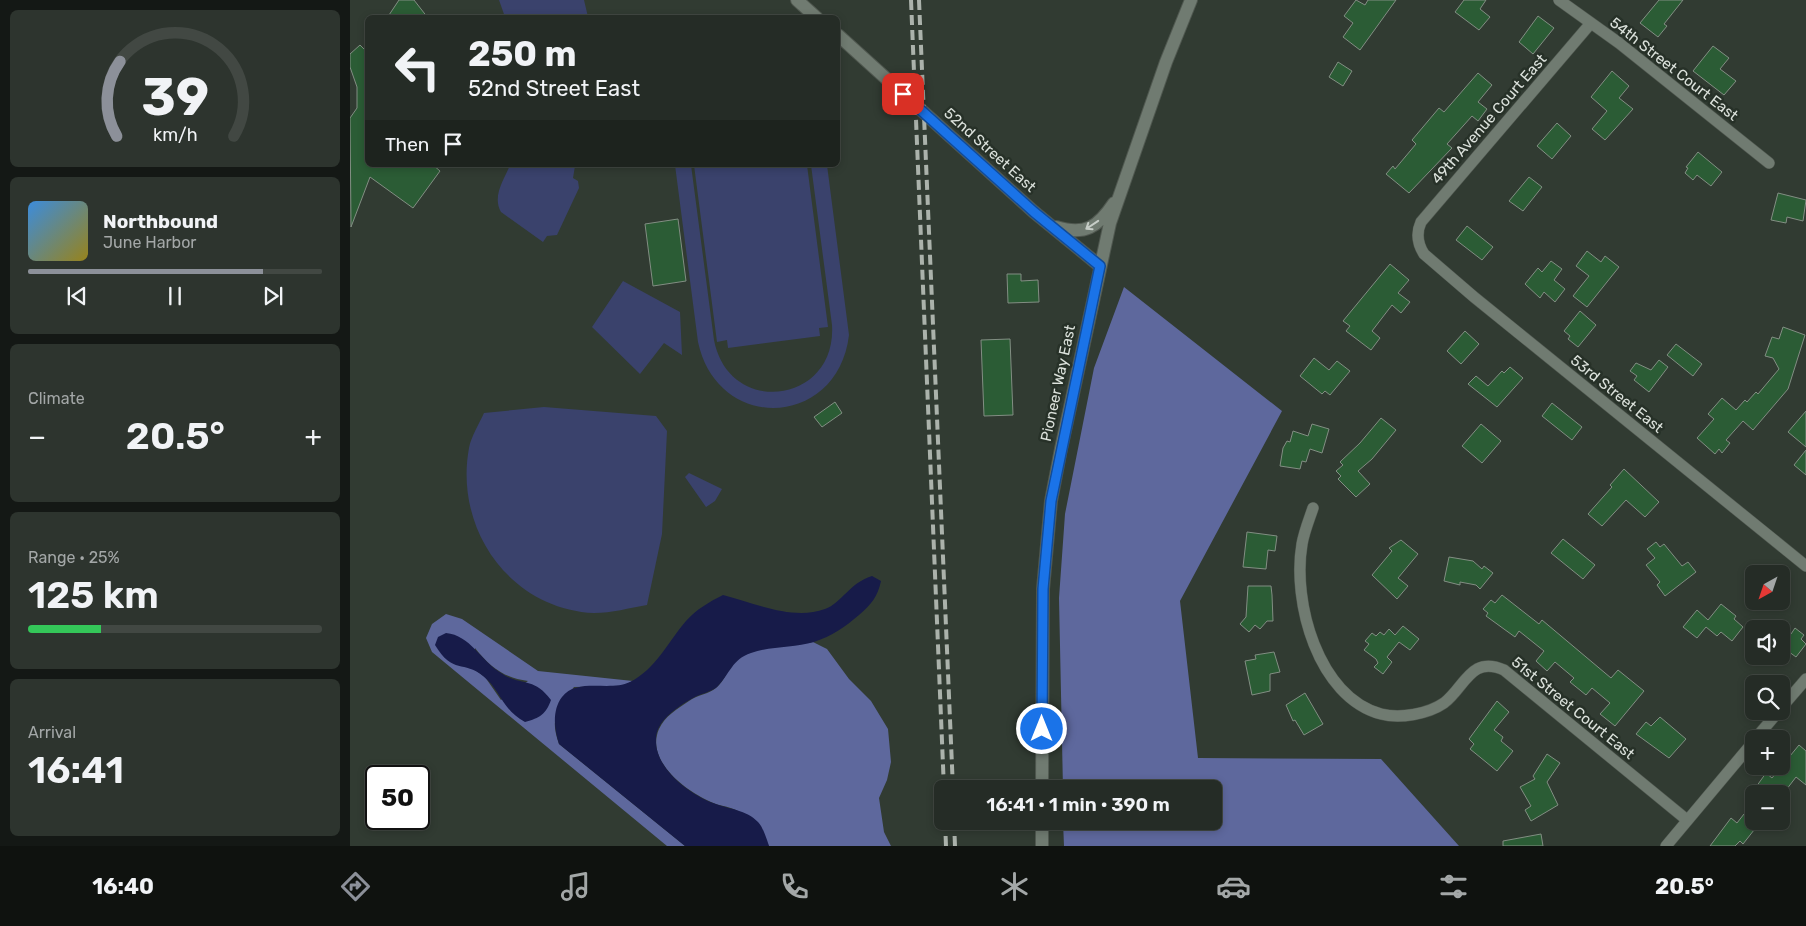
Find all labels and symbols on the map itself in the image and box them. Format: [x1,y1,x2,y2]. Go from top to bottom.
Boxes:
street label: 54th Street Court East [1606,13,1742,125]
street label: 49th Avenue Court East [1428,50,1550,188]
pin [882,73,924,115]
street label: 52nd Street East [940,104,1040,196]
one-way arrow [1086,220,1100,230]
street label: Pioneer Way East [1037,323,1079,443]
street label: 53rd Street East [1567,351,1667,437]
north arrow [1745,565,1790,610]
street label: 51st Street Court East [1508,653,1638,763]
position arrow [1015,702,1067,754]
speed limit sign: 50 [365,765,430,830]

